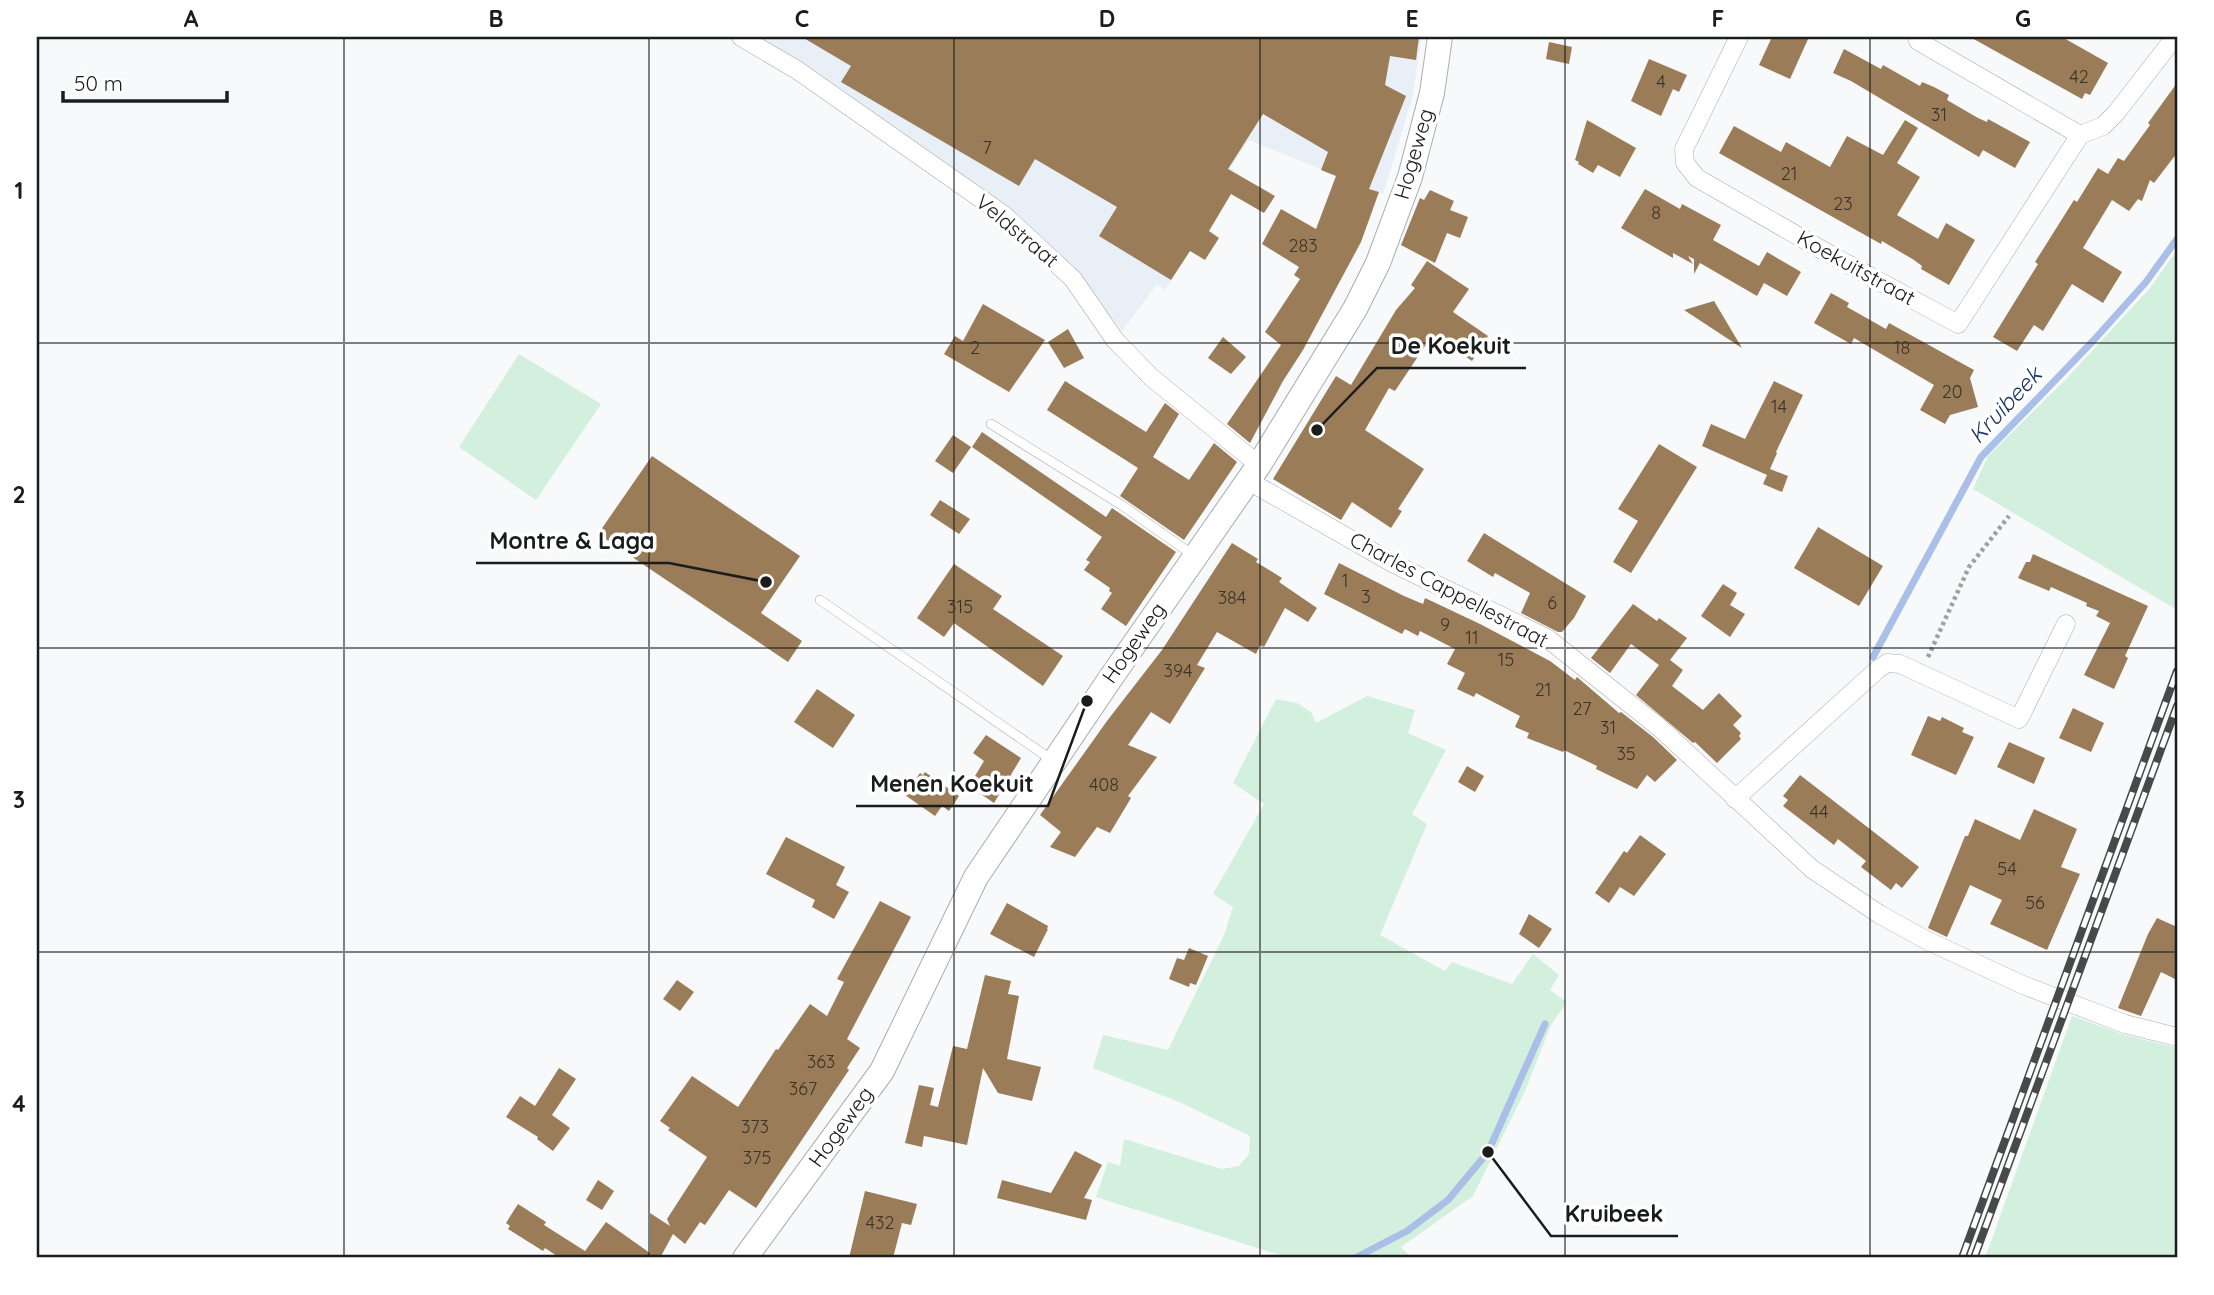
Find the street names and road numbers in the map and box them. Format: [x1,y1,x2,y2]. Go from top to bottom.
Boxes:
street label: Hogeweg [1388,105,1438,202]
street label: Veldstraat [971,188,1064,272]
street label: Koekuitstraat [1793,224,1920,310]
street label: Charles Cappellestraat [1346,526,1553,653]
street label: Hogeweg [1096,597,1171,688]
street label: Hogeweg [802,1081,878,1172]

